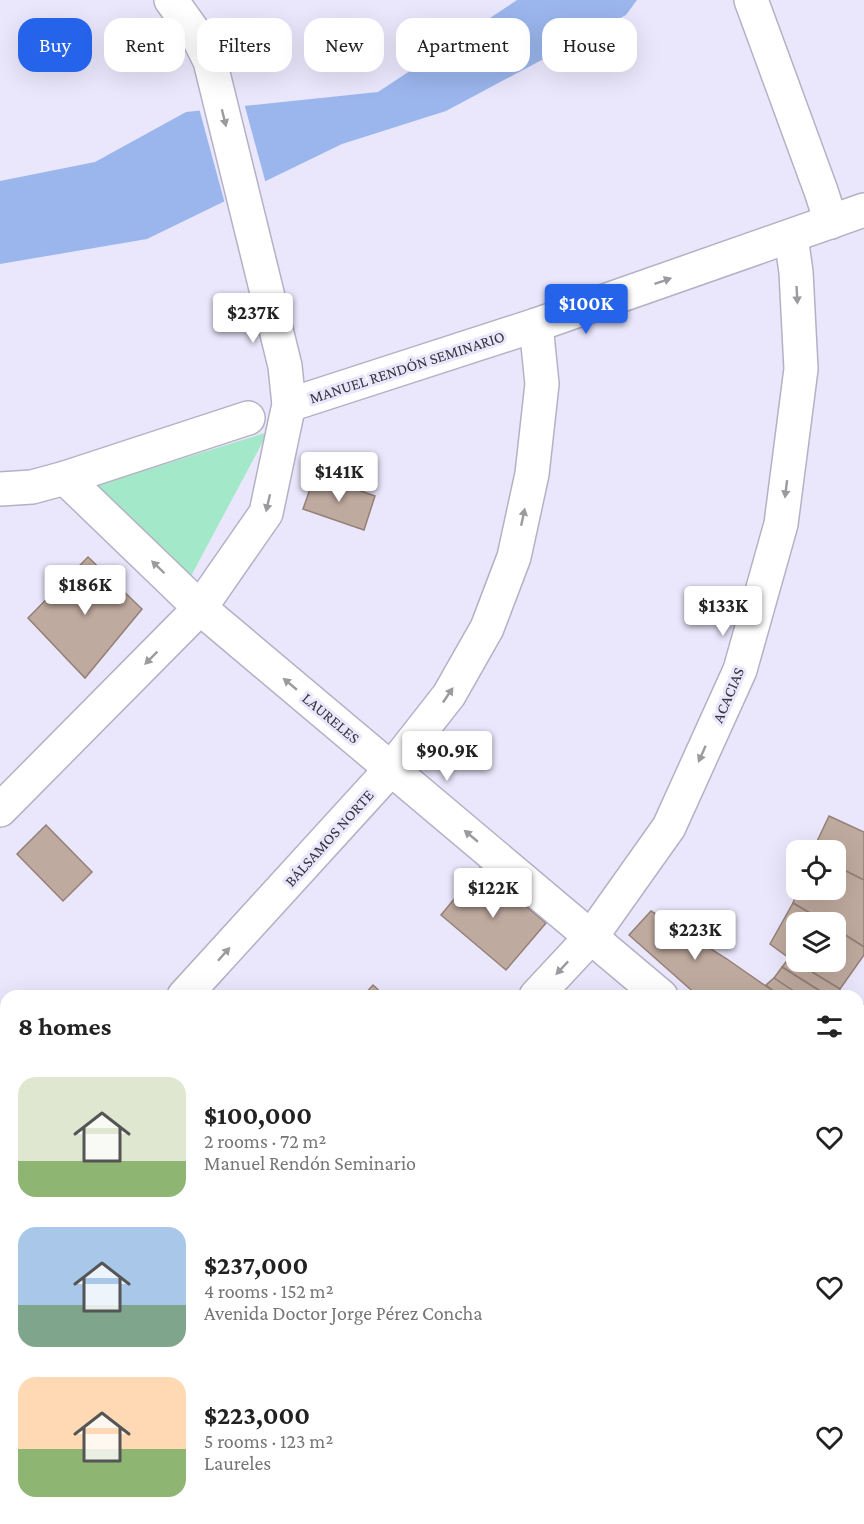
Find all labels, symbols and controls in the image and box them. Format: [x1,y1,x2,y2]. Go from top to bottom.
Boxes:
chip: Buy [18,18,92,72]
chip: Rent [104,18,185,72]
chip: Filters [197,18,292,72]
chip: New [304,18,384,72]
chip: Apartment [396,18,530,72]
chip: House [542,18,637,72]
one-way arrow [219,109,229,127]
one-way arrow [654,276,672,286]
pin: $100K [544,284,628,335]
one-way arrow [793,285,802,304]
text: $100K [559,292,613,314]
pin: $237K [211,293,295,344]
text: $237K [227,301,279,323]
street label: MANUEL RENDÓN SEMINARIO [307,327,507,407]
pin: $141K [297,452,381,503]
text: $141K [315,460,363,482]
one-way arrow [781,479,790,498]
one-way arrow [262,494,272,513]
one-way arrow [519,507,528,526]
one-way arrow [152,561,166,575]
pin: $186K [43,565,127,616]
text: $186K [59,573,111,595]
pin: $133K [681,586,765,637]
text: $133K [698,594,748,616]
one-way arrow [145,650,159,664]
street label: ACACIAS [709,665,747,725]
one-way arrow [283,678,298,691]
one-way arrow [442,688,454,704]
street label: LAURELES [299,689,363,747]
pin: $90.9K [398,731,496,782]
text: $90.9K [416,739,478,761]
one-way arrow [697,745,707,763]
street label: BÁLSAMOS NORTE [281,786,377,890]
one-way arrow [463,830,479,843]
map controls [786,840,846,972]
button: locate [786,840,846,900]
pin: $122K [451,868,535,919]
text: $122K [468,876,518,898]
pin: $223K [653,910,737,961]
button: layers [786,912,846,972]
text: $223K [669,918,721,940]
one-way arrow [217,946,231,961]
one-way arrow [556,960,569,975]
icon: filters [813,1010,846,1043]
text: 8 homes [18,1012,111,1041]
icon: home [66,1101,138,1173]
text: $100,000 [204,1101,312,1130]
icon: heart [813,1121,846,1154]
text: 2 rooms · 72 m² [204,1130,326,1152]
text: Manuel Rendón Seminario [204,1152,416,1174]
icon: home [66,1251,138,1323]
text: $237,000 [204,1251,308,1280]
icon: heart [813,1271,846,1304]
text: 4 rooms · 152 m² [204,1280,333,1302]
text: Avenida Doctor Jorge Pérez Concha [204,1302,483,1324]
icon: home [66,1401,138,1473]
text: $223,000 [204,1401,310,1430]
icon: heart [813,1421,846,1454]
text: 5 rooms · 123 m² [204,1430,333,1452]
text: Laureles [204,1452,271,1474]

